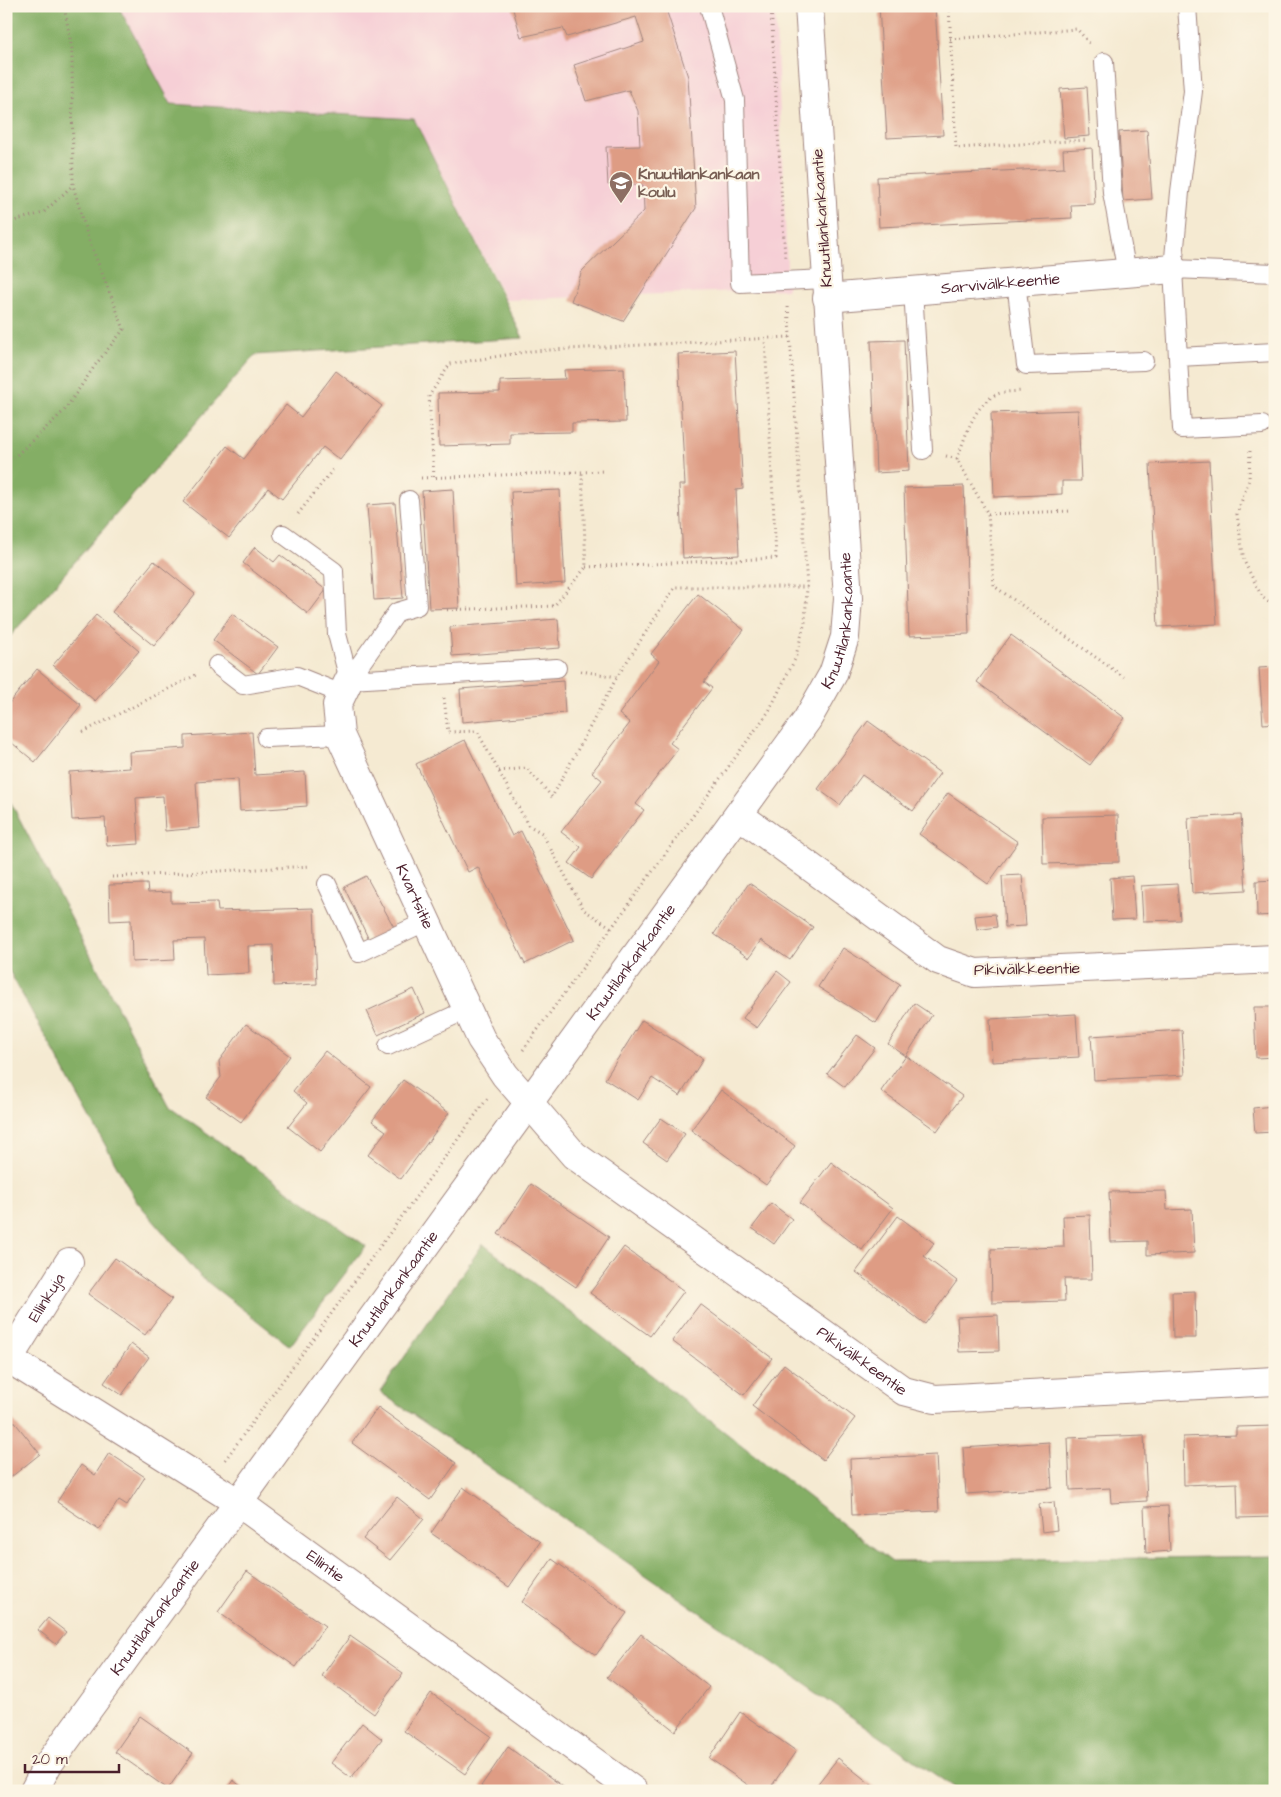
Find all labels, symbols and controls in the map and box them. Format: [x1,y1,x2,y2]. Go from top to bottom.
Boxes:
street label: Knuutilankankaantie [806,148,838,288]
place label: Knuutilankankaan koulu [638,163,760,203]
school or university icon: Knuutilankankaan koulu [608,170,634,204]
street label: Sarvivälkkeentie [940,267,1061,299]
street label: Knuutilankankaantie [816,551,859,693]
street label: Kvartsitie [390,860,440,933]
street label: Knuutilankankaantie [581,899,681,1025]
street label: Pikivälkkeentie [974,957,1081,981]
street label: Knuutilankankaantie [344,1226,444,1352]
street label: Ellinkuja [23,1269,70,1326]
street label: Pikivälkkeentie [812,1321,912,1401]
street label: Ellintie [302,1545,349,1588]
street label: Knuutilankankaantie [105,1554,205,1680]
scale bar [25,1742,119,1774]
text: 20 m [32,1749,68,1770]

